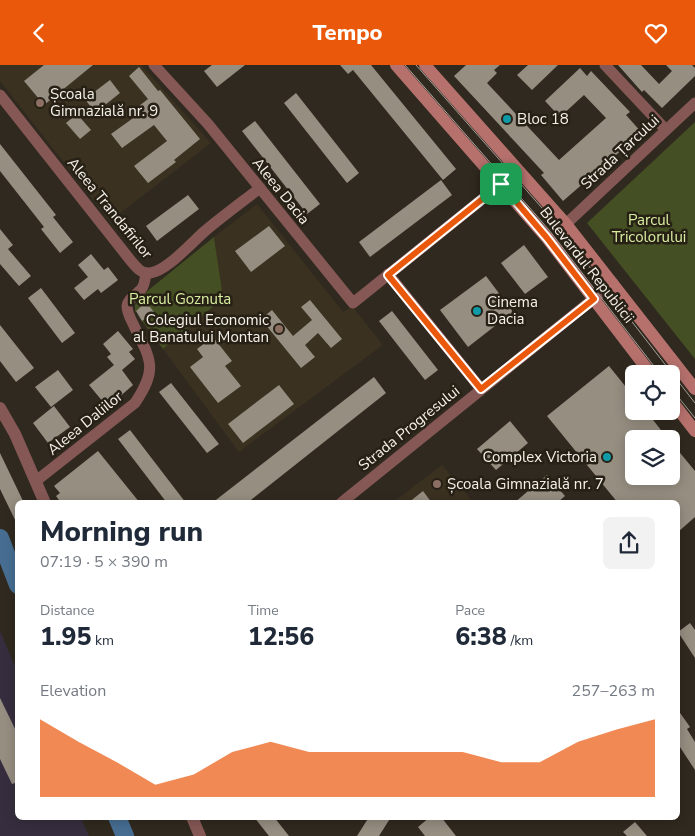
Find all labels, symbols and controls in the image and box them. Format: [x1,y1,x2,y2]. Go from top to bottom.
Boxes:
text: Tempo [312,18,383,48]
icon: back [25,19,53,47]
icon: heart [642,19,670,47]
place label: Școala Gimnazială nr. 9 [50,84,158,121]
marker: Școala Gimnazială nr. 9 [34,97,46,109]
place label: Bloc 18 [517,109,569,129]
street label: Strada Țarcului [576,110,664,194]
marker: Bloc 18 [501,113,513,125]
street label: Aleea Trandafirilor [63,153,157,263]
street label: Aleea Dacia [248,153,314,229]
pin [480,163,522,205]
icon: arrive [487,170,515,198]
street label: Bulevardul Republicii [535,203,639,327]
park label: Parcul Tricolorului [612,210,686,247]
park label: Parcul Goznuta [129,289,231,309]
place label: Cinema Dacia [487,292,538,329]
marker: Cinema Dacia [471,305,483,317]
place label: Colegiul Economic al Banatului Montan [133,310,269,347]
marker: Colegiul Economic al Banatului Montan [273,323,285,335]
map controls [625,365,680,485]
button: locate [625,365,680,420]
street label: Strada Progresului [354,381,464,475]
street label: Aleea Daliilor [43,386,127,460]
button: layers [625,430,680,485]
place label: Complex Victoria [482,447,597,467]
marker: Complex Victoria [601,451,613,463]
place label: Școala Gimnazială nr. 7 [447,474,604,494]
marker: Școala Gimnazială nr. 7 [431,478,443,490]
text: Morning run [40,513,203,551]
button: share [603,517,655,569]
text: 07:19 · 5 × 390 m [40,551,168,573]
text: Distance [40,601,94,620]
text: Time [248,601,279,620]
text: Pace [455,601,485,620]
text: 1.95 [40,620,92,654]
text: 12:56 [248,620,314,654]
text: 6:38 [455,620,507,654]
text: km [92,631,114,650]
text: /km [507,631,533,650]
text: Elevation [40,680,106,702]
text: 257–263 m [572,680,655,702]

